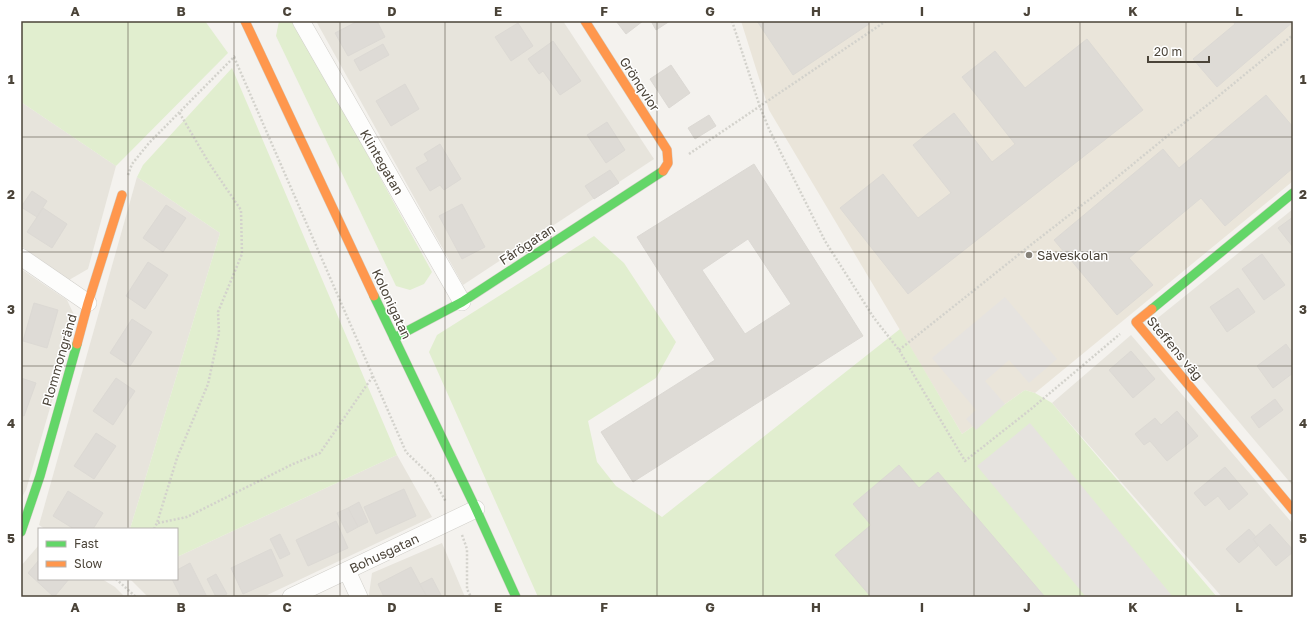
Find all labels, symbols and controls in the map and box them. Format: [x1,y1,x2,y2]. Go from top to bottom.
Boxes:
text: A [70,3,80,19]
text: B [176,3,186,19]
text: C [282,3,292,19]
text: D [387,3,397,19]
text: E [494,3,502,19]
text: F [600,3,608,19]
text: G [705,3,715,19]
text: H [811,3,821,19]
text: I [920,3,924,19]
text: J [1023,3,1031,19]
text: K [1128,3,1138,19]
text: L [1235,3,1243,19]
scale bar [1148,38,1209,64]
text: 20 m [1154,44,1182,59]
street label: Grönqvior [617,54,663,114]
text: 1 [8,71,15,87]
text: 1 [1300,71,1307,87]
street label: Klintegatan [357,126,407,198]
text: 2 [7,186,15,202]
text: 2 [1299,186,1307,202]
street label: Fårögatan [496,220,558,268]
place label: Säveskolan [1037,247,1108,263]
marker: Säveskolan [1024,250,1034,260]
street label: Kolonigatan [369,266,415,342]
text: 3 [7,301,15,317]
text: 3 [1299,301,1307,317]
street label: Plommongränd [38,312,80,408]
street label: Steffens väg [1144,313,1206,383]
text: 4 [7,415,15,431]
text: 4 [1299,415,1307,431]
legend [38,528,178,580]
text: 5 [7,530,15,546]
street label: Bohusgatan [347,530,421,576]
text: 5 [1299,530,1307,546]
text: Fast [74,536,99,551]
text: Slow [74,556,102,571]
text: A [70,599,80,615]
text: B [176,599,186,615]
text: C [282,599,292,615]
text: D [387,599,397,615]
text: E [494,599,502,615]
text: F [600,599,608,615]
text: G [705,599,715,615]
text: H [811,599,821,615]
text: I [920,599,924,615]
text: J [1023,599,1031,615]
text: K [1128,599,1138,615]
text: L [1235,599,1243,615]

